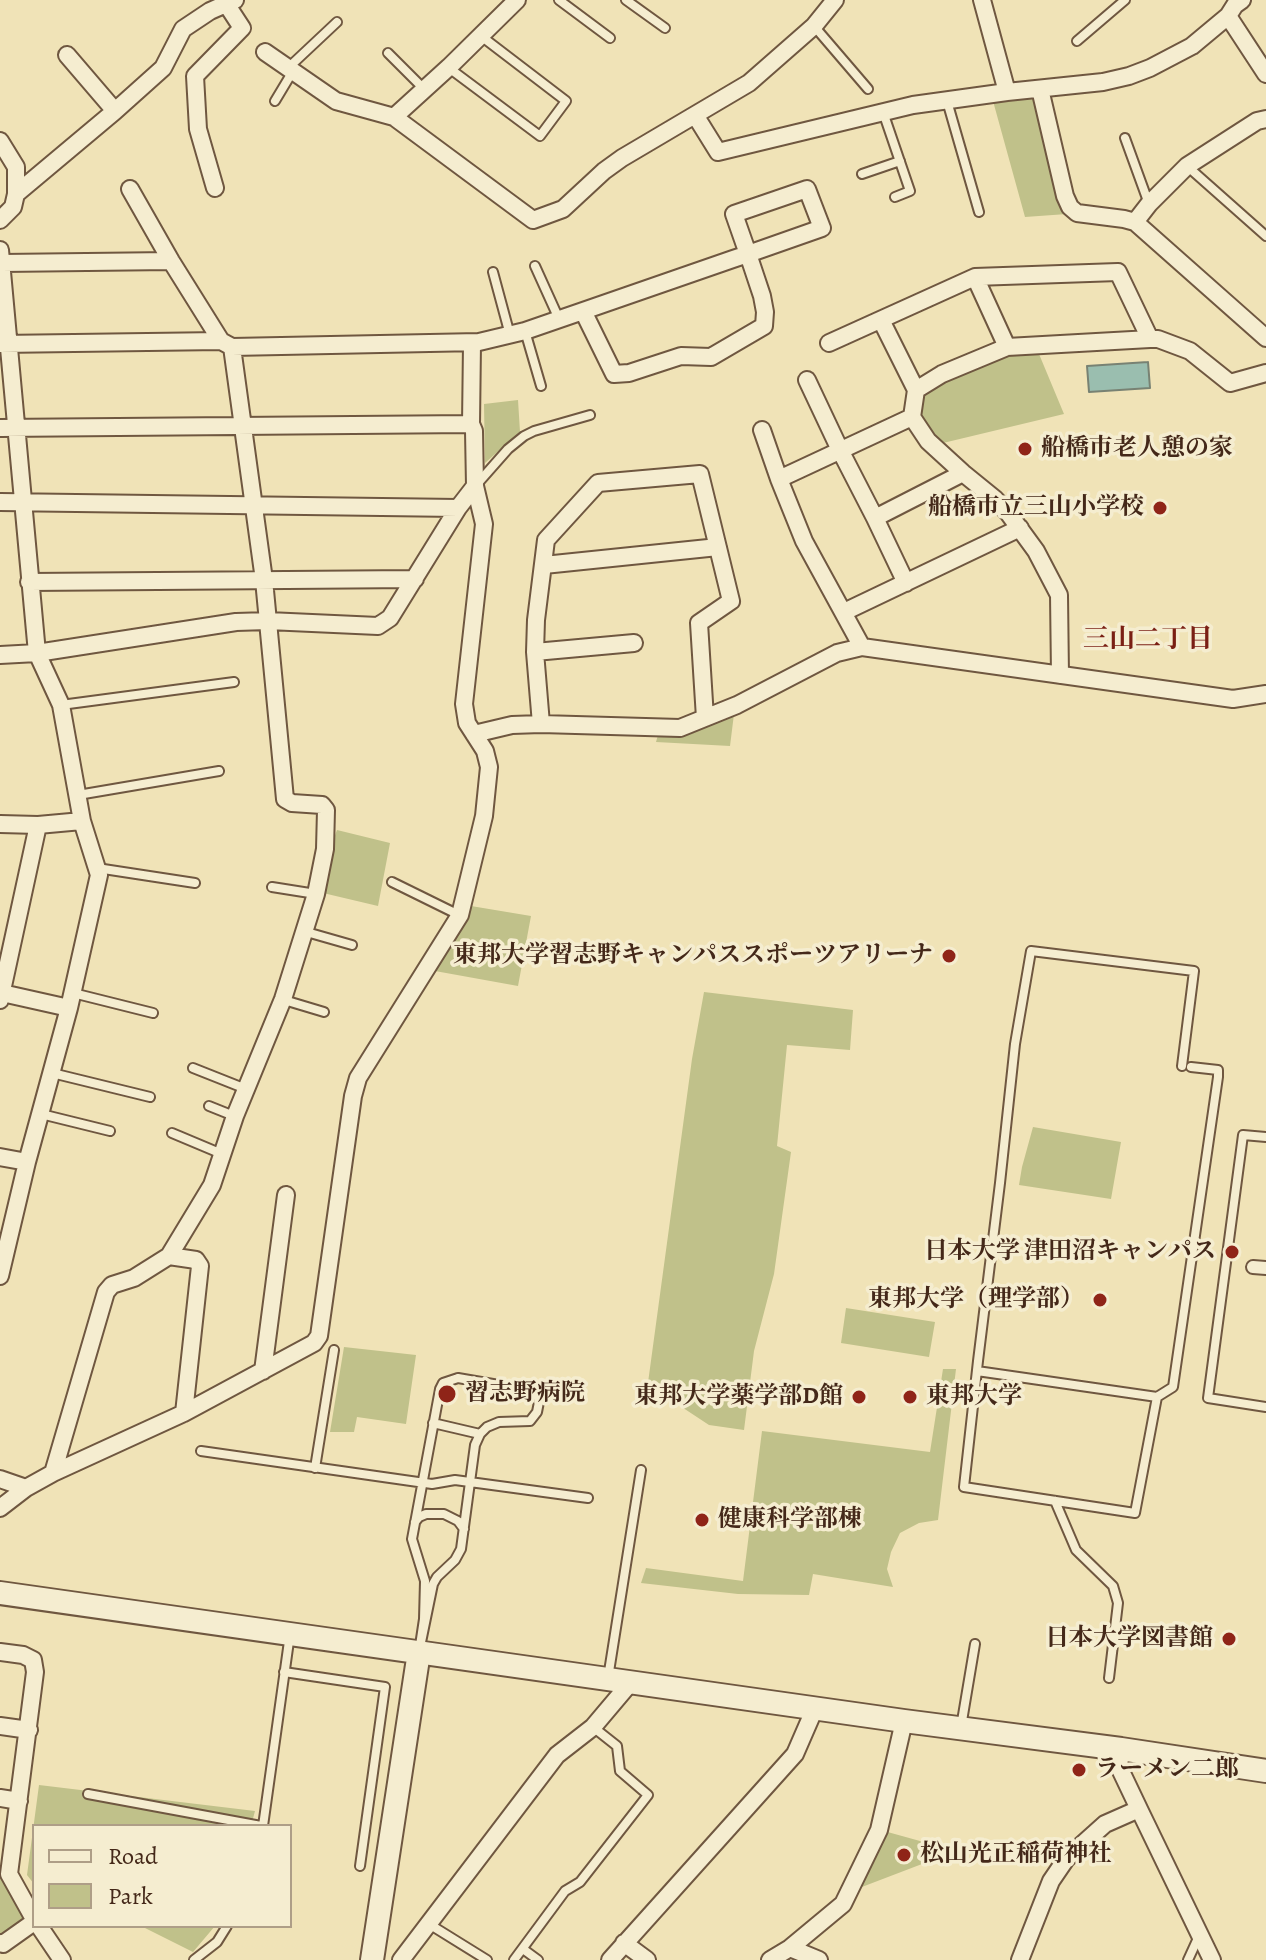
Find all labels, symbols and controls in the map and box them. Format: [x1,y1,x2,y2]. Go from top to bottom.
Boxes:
place label: 船橋市老人憩の家 [1041,435,1233,463]
marker: 船橋市老人憩の家 [1016,440,1034,458]
place label: 船橋市立三山小学校 [928,494,1144,522]
marker: 船橋市立三山小学校 [1151,499,1169,517]
district label: 三山二丁目 [1083,625,1213,657]
place label: 東邦大学習志野キャンパススポーツアリーナ [453,942,933,970]
marker: 東邦大学習志野キャンパススポーツアリーナ [940,947,958,965]
place label: 日本大学 津田沼キャンパス [924,1238,1216,1266]
marker: 日本大学 津田沼キャンパス [1223,1243,1241,1261]
place label: 東邦大学（理学部） [868,1286,1084,1314]
marker: 東邦大学（理学部） [1091,1291,1109,1309]
place label: 習志野病院 [465,1380,585,1408]
marker: 習志野病院 [436,1383,458,1405]
place label: 東邦大学薬学部D館 [634,1383,843,1411]
place label: 東邦大学 [926,1383,1022,1411]
marker: 東邦大学薬学部D館 [850,1388,868,1406]
marker: 東邦大学 [901,1388,919,1406]
place label: 健康科学部棟 [718,1506,862,1534]
marker: 健康科学部棟 [693,1511,711,1529]
place label: 日本大学図書館 [1045,1625,1213,1653]
marker: 日本大学図書館 [1220,1630,1238,1648]
place label: ラーメン二郎 [1095,1756,1239,1784]
marker: ラーメン二郎 [1070,1761,1088,1779]
legend [32,1824,292,1928]
text: Road [108,1840,158,1872]
place label: 松山光正稲荷神社 [920,1841,1112,1869]
marker: 松山光正稲荷神社 [895,1846,913,1864]
text: Park [108,1880,153,1912]

